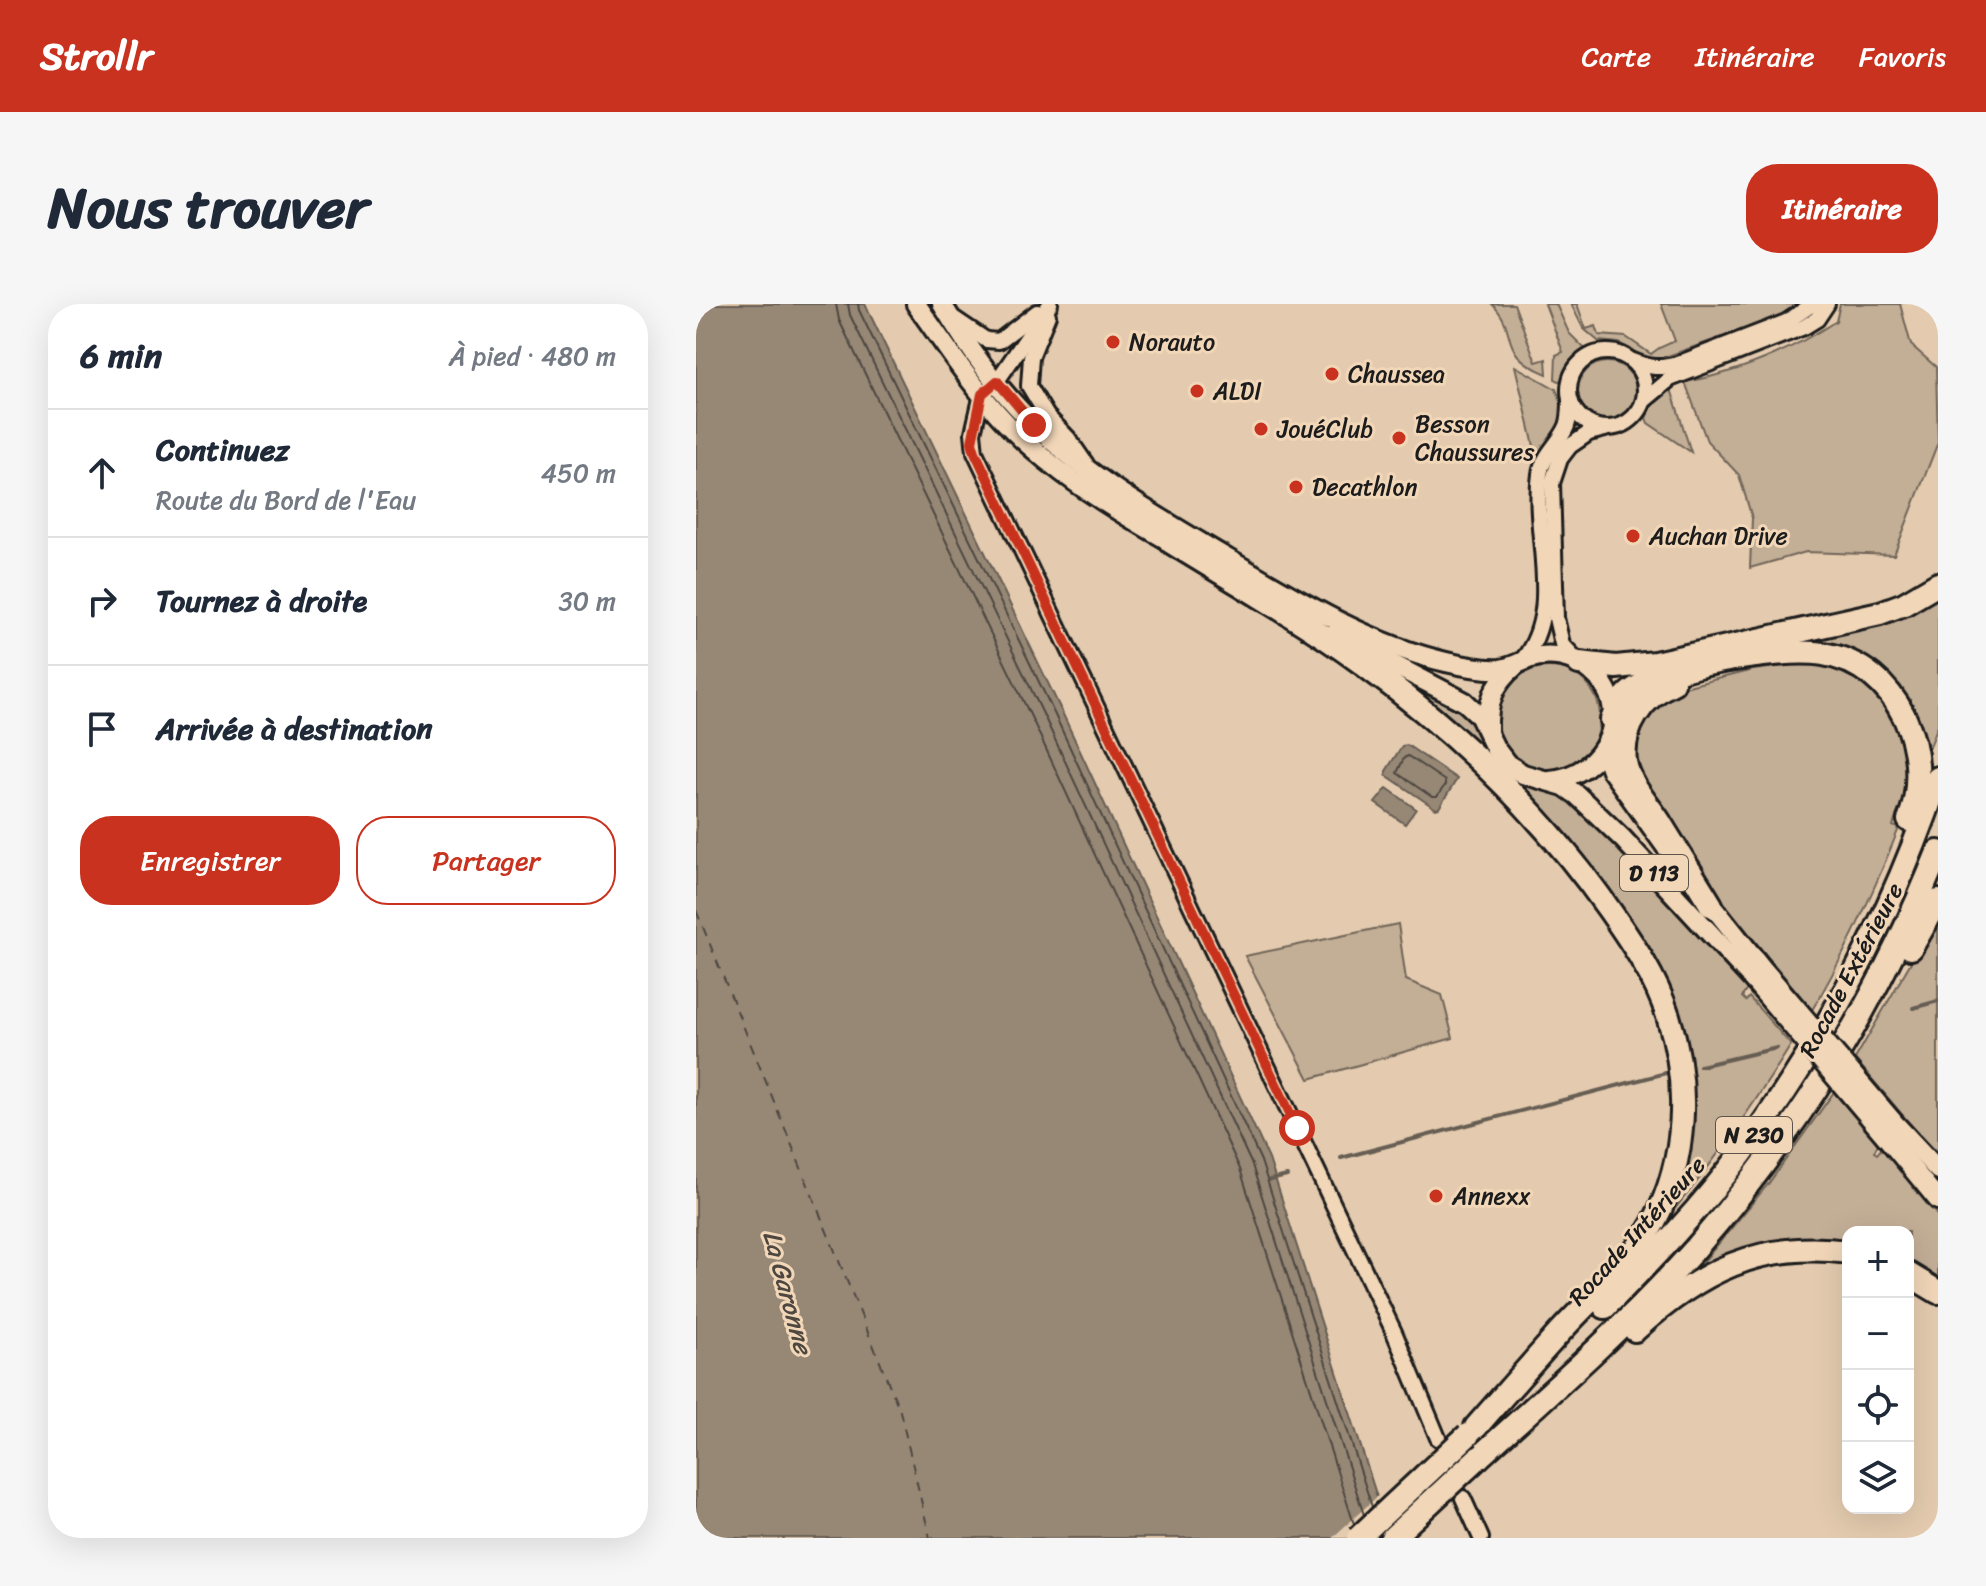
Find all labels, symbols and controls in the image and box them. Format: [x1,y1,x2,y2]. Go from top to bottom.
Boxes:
text: Strollr [40,23,153,90]
text: Carte [1581,32,1651,81]
text: Itinéraire [1695,32,1815,81]
text: Favoris [1859,32,1946,81]
text: Nous trouver [48,159,369,258]
button: Itinéraire [1746,164,1938,253]
place label: Norauto [1129,321,1215,363]
text: 6 min [80,326,162,386]
text: À pied · 480 m [449,333,616,379]
marker: Norauto [1104,333,1122,351]
place label: Chaussea [1348,353,1445,395]
marker: Chaussea [1323,365,1341,383]
place label: ALDI [1212,370,1262,412]
marker: ALDI [1188,382,1206,400]
place label: Besson Chaussures [1415,403,1534,473]
route end [1016,407,1052,443]
place label: JouéClub [1276,408,1373,450]
marker: JouéClub [1252,420,1270,438]
text: Continuez [156,423,290,477]
marker: Besson Chaussures [1390,429,1408,447]
text: 450 m [541,450,616,496]
icon: ahead [80,451,124,495]
place label: Decathlon [1312,466,1417,508]
text: Route du Bord de l'Eau [156,477,416,523]
marker: Decathlon [1287,478,1305,496]
place label: Auchan Drive [1648,515,1788,557]
marker: Auchan Drive [1624,527,1642,545]
text: Tournez à droite [156,574,367,628]
text: 30 m [559,578,616,624]
icon: right [80,579,124,623]
text: Arrivée à destination [156,702,433,756]
icon: arrive [80,707,124,751]
button: Enregistrer [80,816,340,905]
button: Partager [356,816,616,905]
road number: D 113 [1620,855,1688,891]
street label: Rocade Extérieure [1787,875,1915,1065]
route start [1279,1110,1315,1146]
road number: N 230 [1716,1117,1792,1153]
street label: Rocade Intérieure [1558,1146,1716,1316]
place label: Annexx [1451,1175,1531,1217]
marker: Annexx [1427,1187,1445,1205]
water label: La Garonne [749,1225,827,1361]
map controls [1842,1226,1914,1514]
button: + [1842,1226,1914,1298]
button: − [1842,1298,1914,1370]
button: locate [1842,1370,1914,1442]
button: layers [1842,1442,1914,1514]

